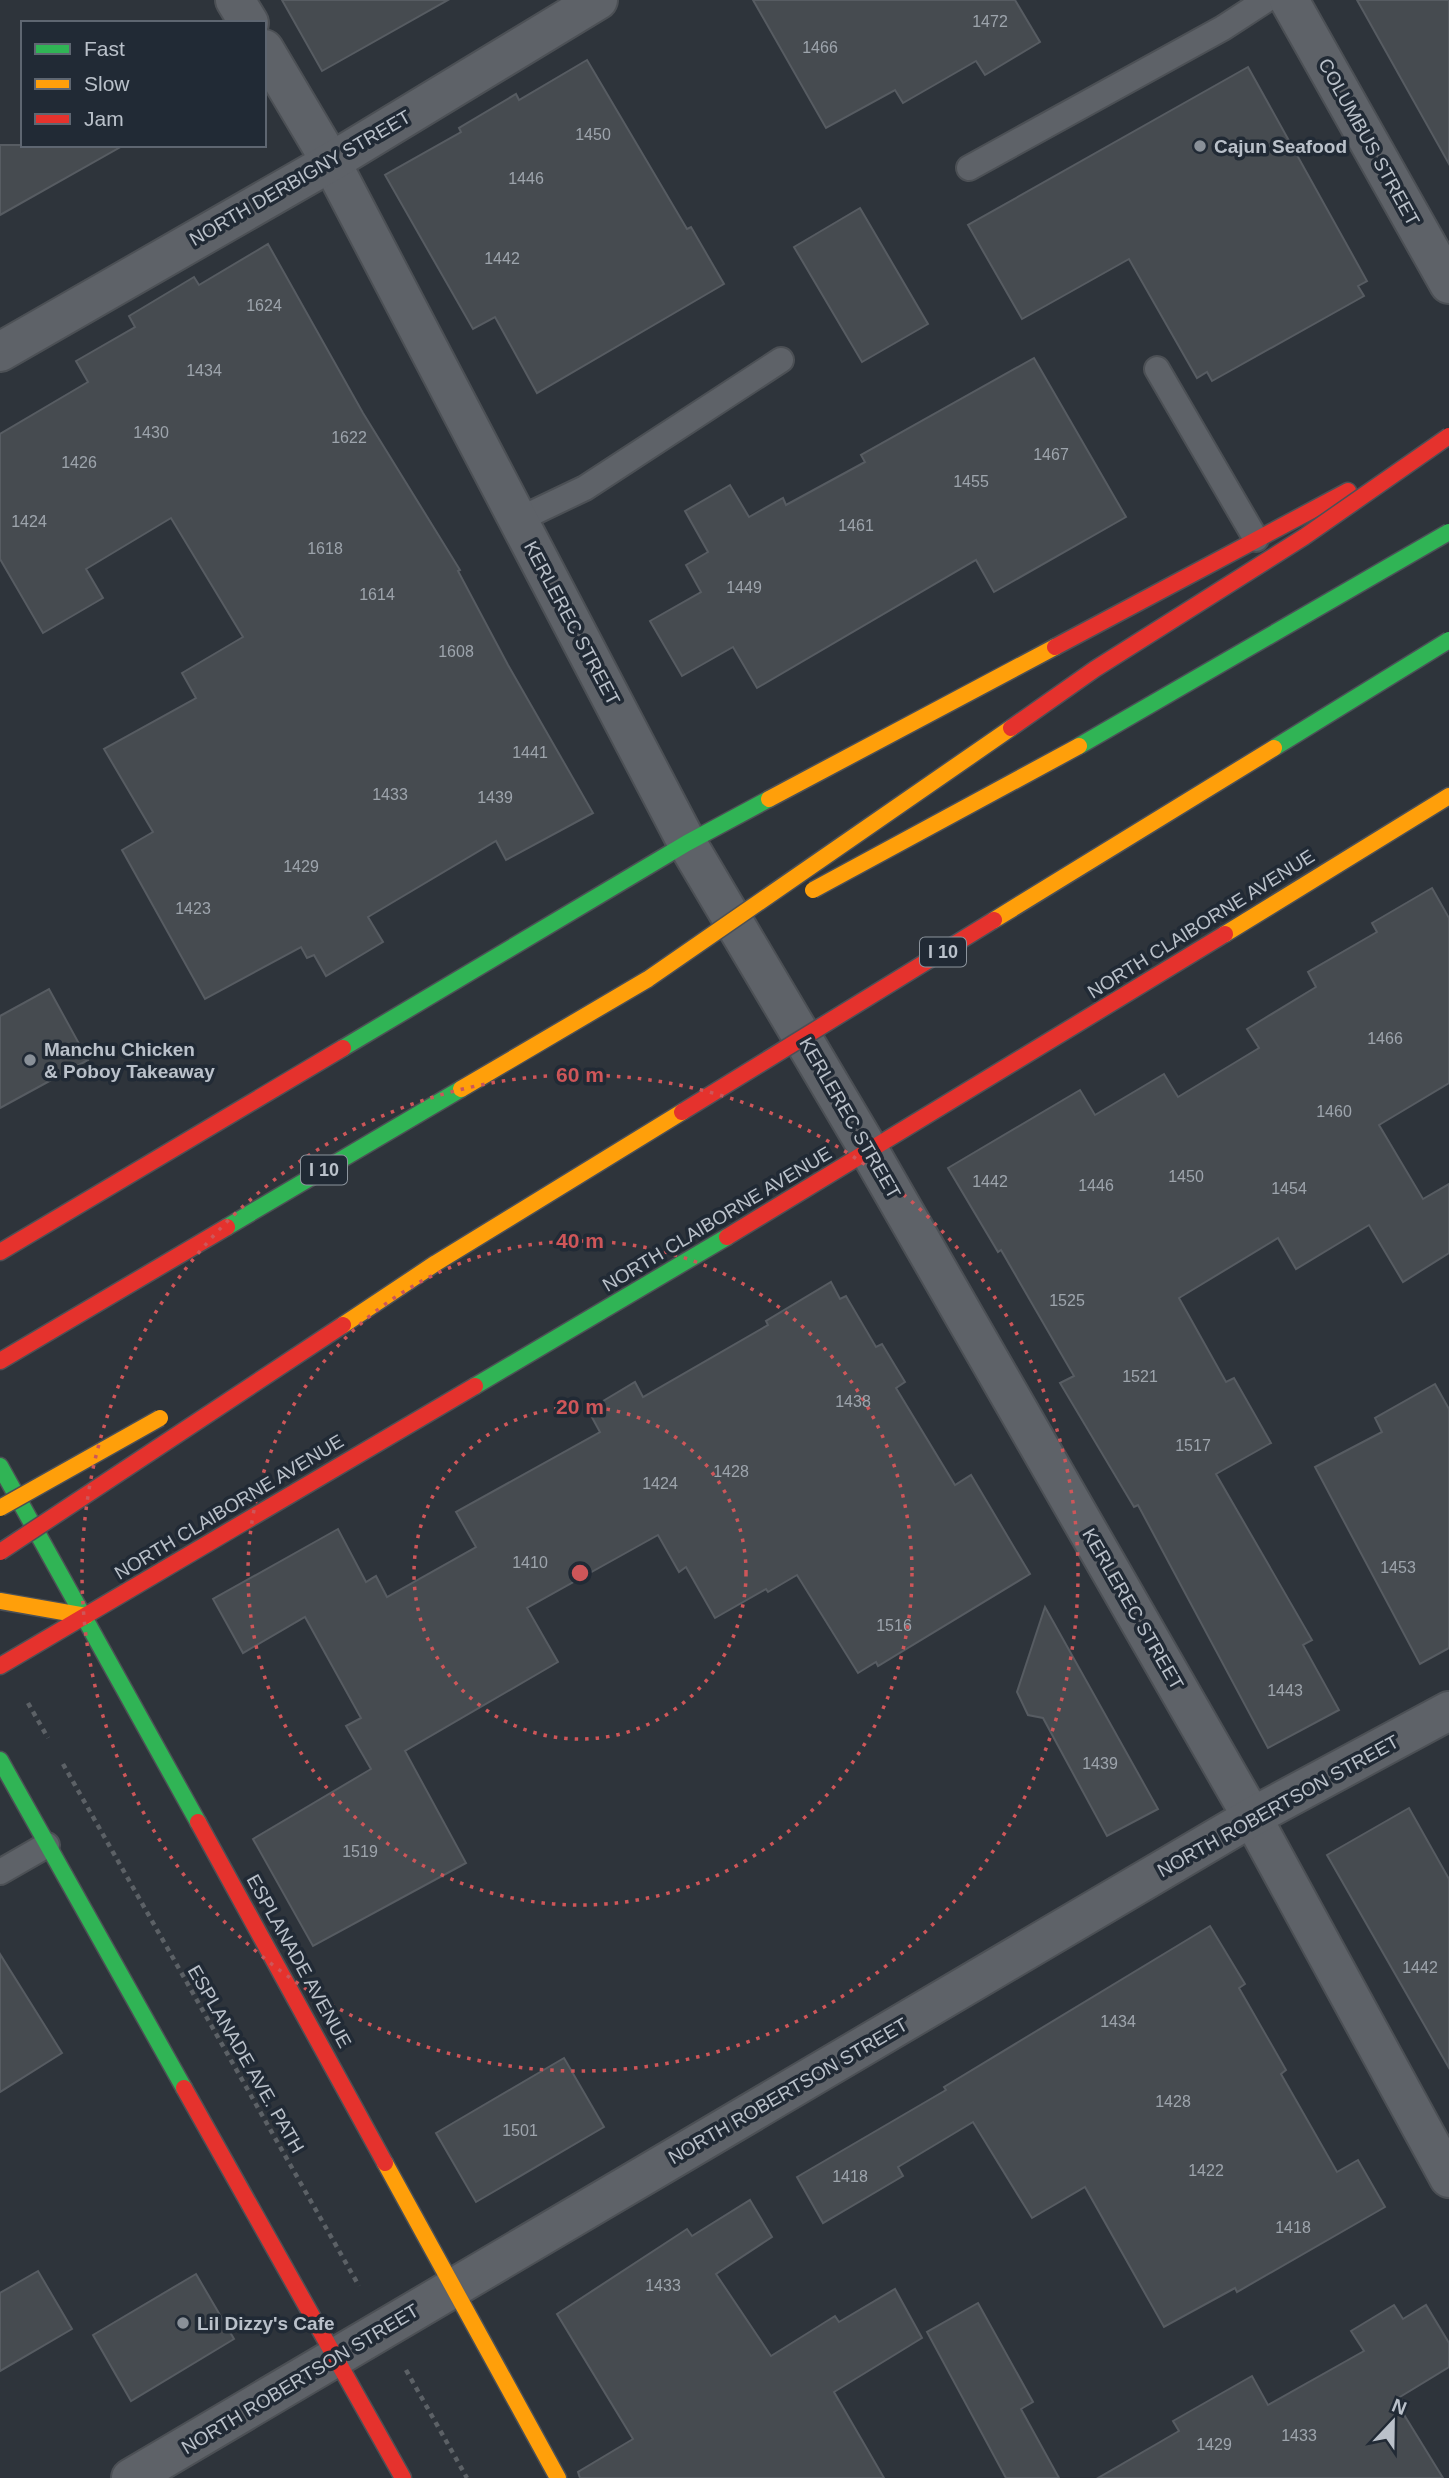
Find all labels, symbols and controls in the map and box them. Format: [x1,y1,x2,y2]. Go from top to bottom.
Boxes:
house number: 1472 [972,13,1008,30]
legend [21,21,266,147]
text: Fast [84,37,125,60]
house number: 1466 [802,39,838,56]
street label: COLUMBUS STREET [1314,55,1424,230]
text: Slow [84,72,130,95]
street label: NORTH DERBIGNY STREET [186,106,415,250]
text: Jam [84,107,124,130]
house number: 1450 [575,126,611,143]
place label: Cajun Seafood [1214,136,1347,157]
marker: Cajun Seafood [1192,138,1208,154]
house number: 1446 [508,170,544,187]
house number: 1442 [484,250,520,267]
house number: 1624 [246,297,282,314]
house number: 1434 [186,362,222,379]
house number: 1430 [133,424,169,441]
house number: 1622 [331,429,367,446]
house number: 1467 [1033,446,1069,463]
house number: 1426 [61,454,97,471]
house number: 1455 [953,473,989,490]
house number: 1424 [11,513,47,530]
house number: 1461 [838,517,874,534]
street label: KERLEREC STREET [520,537,624,709]
house number: 1618 [307,540,343,557]
house number: 1449 [726,579,762,596]
house number: 1614 [359,586,395,603]
house number: 1608 [438,643,474,660]
house number: 1441 [512,744,548,761]
house number: 1433 [372,786,408,803]
house number: 1439 [477,789,513,806]
street label: NORTH CLAIBORNE AVENUE [1084,845,1318,1003]
house number: 1429 [283,858,319,875]
house number: 1423 [175,900,211,917]
road number: I 10 [920,937,966,967]
house number: 1466 [1367,1030,1403,1047]
street label: KERLEREC STREET [795,1034,905,1203]
place label: Manchu Chicken & Poboy Takeaway [44,1039,215,1082]
marker: Manchu Chicken & Poboy Takeaway [22,1052,38,1068]
text: 60 m [556,1063,604,1086]
house number: 1460 [1316,1103,1352,1120]
street label: NORTH CLAIBORNE AVENUE [599,1142,835,1296]
road number: I 10 [301,1156,347,1184]
house number: 1450 [1168,1168,1204,1185]
house number: 1442 [972,1173,1008,1190]
house number: 1446 [1078,1177,1114,1194]
house number: 1454 [1271,1180,1307,1197]
text: 40 m [556,1229,604,1252]
house number: 1525 [1049,1292,1085,1309]
house number: 1521 [1122,1368,1158,1385]
house number: 1438 [835,1393,871,1410]
text: 20 m [556,1395,604,1418]
street label: NORTH CLAIBORNE AVENUE [111,1430,347,1584]
house number: 1517 [1175,1437,1211,1454]
house number: 1428 [713,1463,749,1480]
house number: 1424 [642,1475,678,1492]
street label: KERLEREC STREET [1078,1525,1188,1694]
house number: 1410 [512,1554,548,1571]
house number: 1453 [1380,1559,1416,1576]
centre of rings [568,1561,592,1585]
house number: 1516 [876,1617,912,1634]
house number: 1443 [1267,1682,1303,1699]
street label: NORTH ROBERTSON STREET [1154,1731,1403,1881]
house number: 1439 [1082,1755,1118,1772]
house number: 1519 [342,1843,378,1860]
street label: ESPLANADE AVENUE [243,1871,355,2051]
house number: 1442 [1402,1959,1438,1976]
street label: ESPLANADE AVE. PATH [184,1961,308,2157]
house number: 1434 [1100,2013,1136,2030]
street label: NORTH ROBERTSON STREET [665,2014,912,2168]
house number: 1428 [1155,2093,1191,2110]
house number: 1501 [502,2122,538,2139]
house number: 1422 [1188,2162,1224,2179]
house number: 1418 [832,2168,868,2185]
house number: 1418 [1275,2219,1311,2236]
house number: 1433 [645,2277,681,2294]
street label: NORTH ROBERTSON STREET [178,2300,423,2458]
place label: Lil Dizzy's Cafe [197,2313,335,2334]
marker: Lil Dizzy's Cafe [175,2315,191,2331]
north arrow [1358,2387,1428,2457]
text: N [1389,2394,1409,2419]
house number: 1433 [1281,2427,1317,2444]
house number: 1429 [1196,2436,1232,2453]

